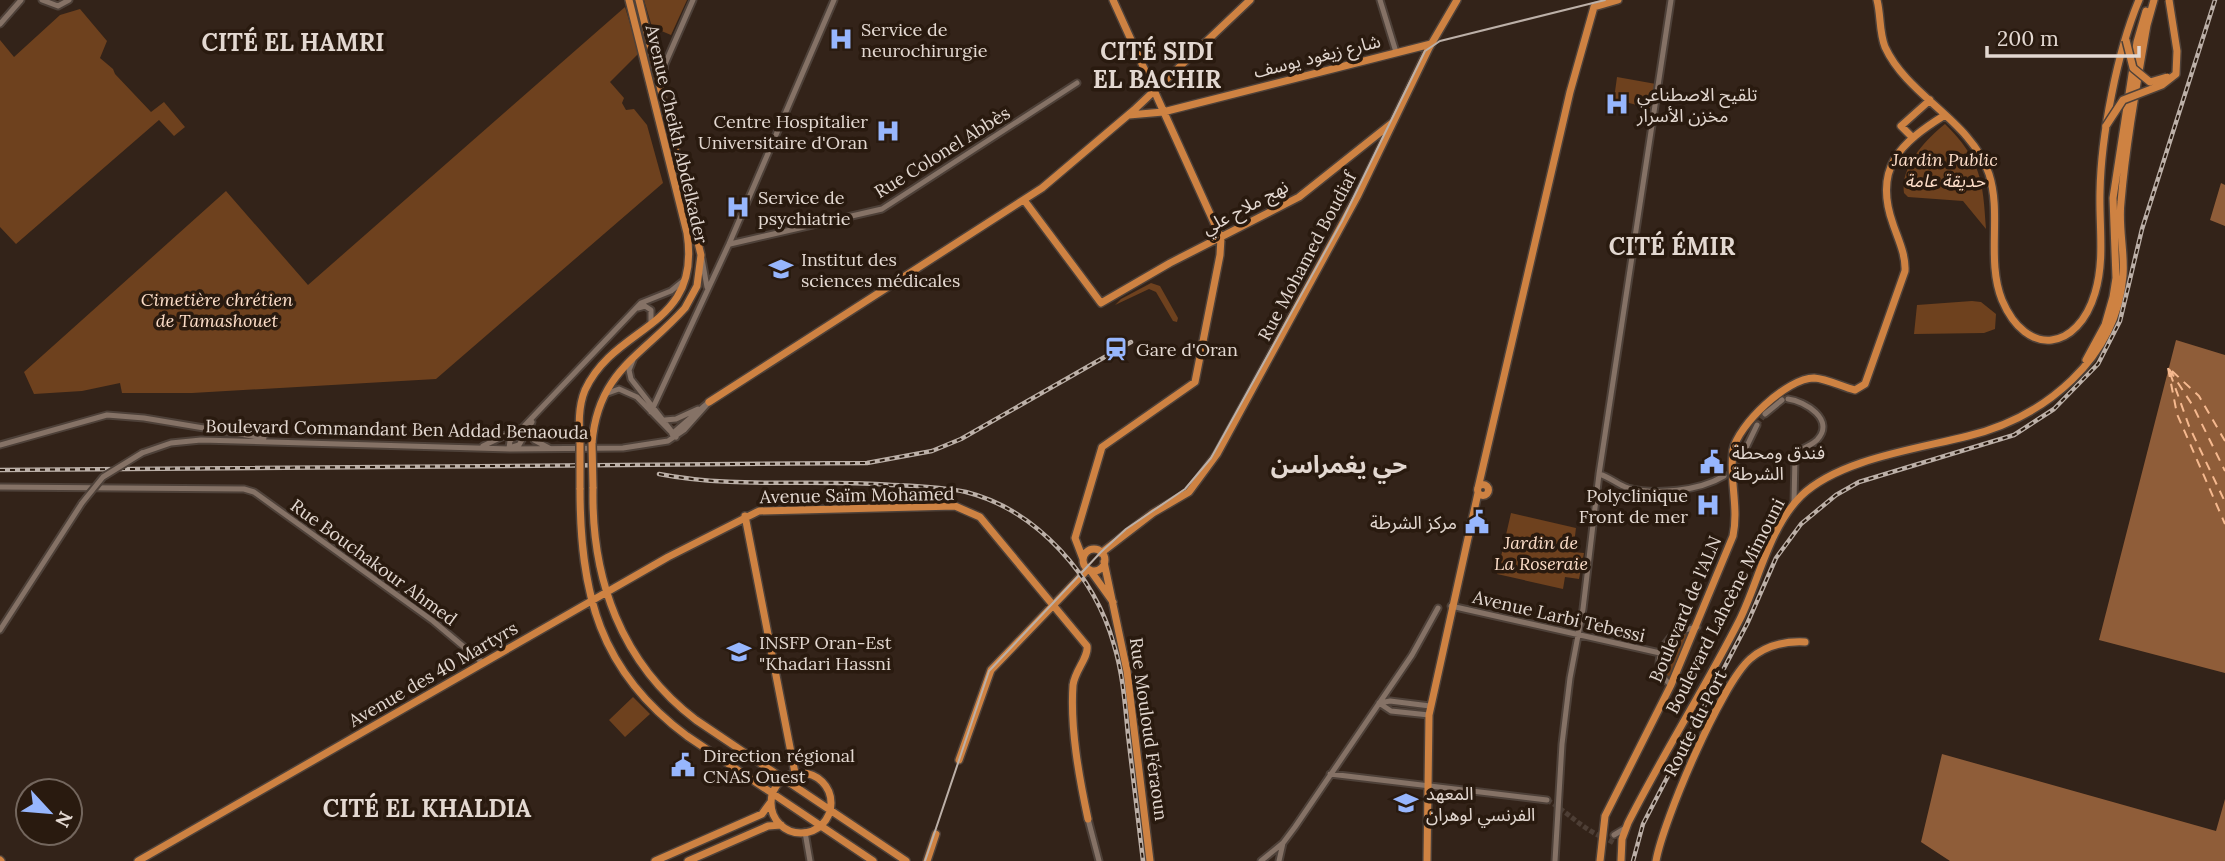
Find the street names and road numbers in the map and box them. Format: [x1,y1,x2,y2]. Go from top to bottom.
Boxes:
street label: Avenue Cheikh Abdelkader [640,21,713,246]
street label: شارع زيغود يوسف [1251,29,1384,86]
street label: Rue Colonel Abbès [870,101,1014,203]
street label: Rue Mohamed Boudiaf [1253,166,1362,345]
street label: نهج ملاح علي [1198,175,1293,241]
street label: Boulevard Commandant Ben Addad Benaouda [205,414,589,444]
street label: Avenue Saïm Mohamed [758,482,955,508]
street label: Rue Bouchakour Ahmed [286,494,462,630]
street label: Boulevard Lahcène Mimouni [1661,494,1789,718]
street label: Boulevard de l'ALN [1644,532,1726,686]
street label: Avenue Larbi Tebessi [1470,585,1647,647]
street label: Avenue des 40 Martyrs [343,616,522,732]
street label: Rue Mouloud Féraoun [1125,636,1173,822]
street label: Route du Port [1658,666,1732,780]

